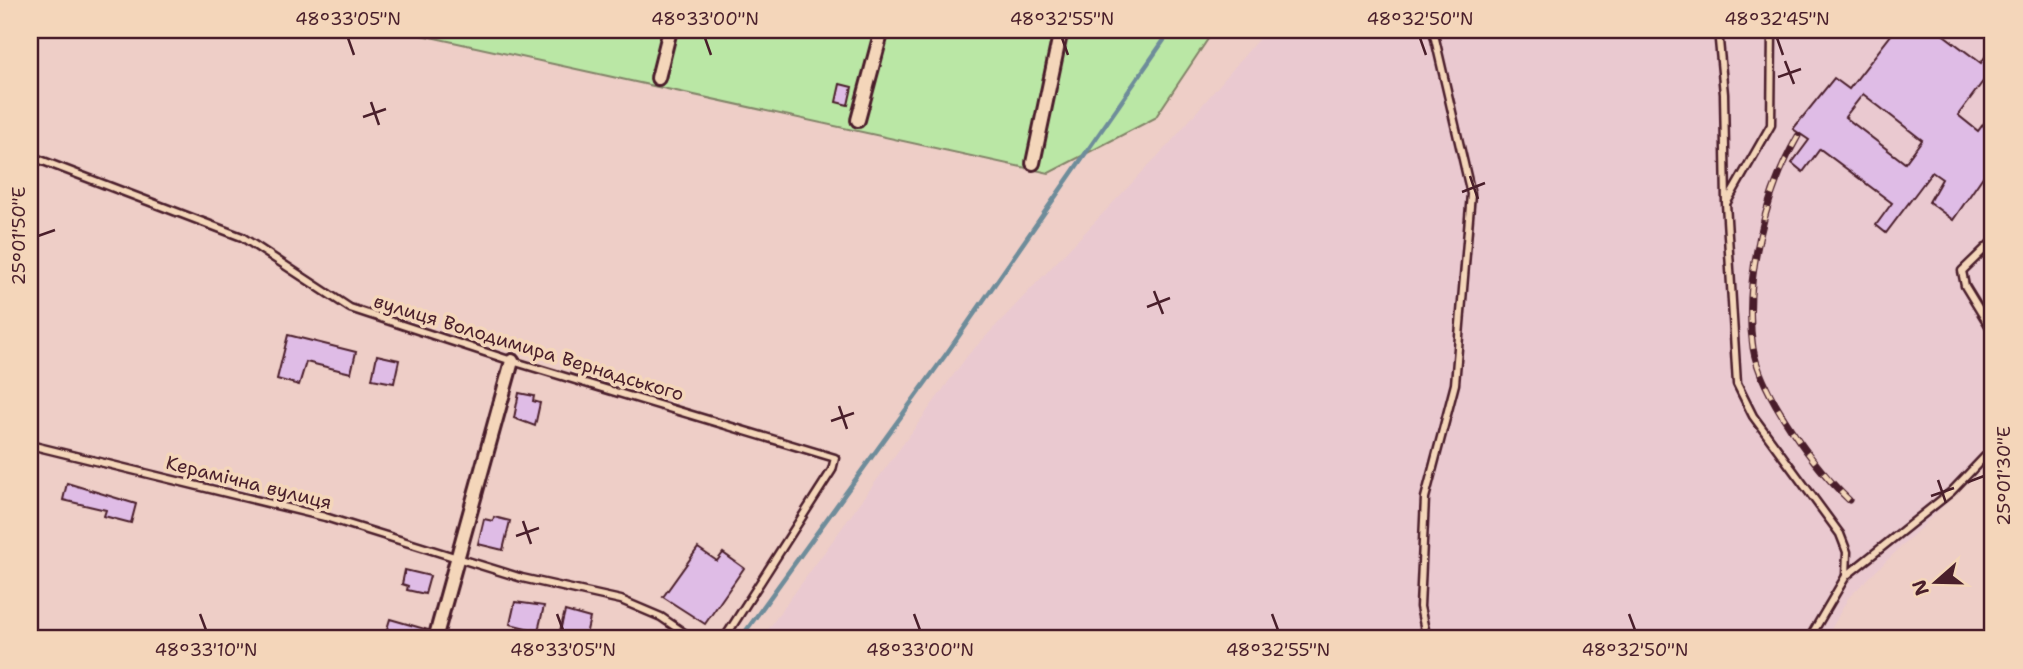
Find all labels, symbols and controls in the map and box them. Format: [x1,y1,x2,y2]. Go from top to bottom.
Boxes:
text: 48°33'05"N [295,7,401,31]
text: 48°33'00"N [651,7,759,31]
text: 48°32'55"N [1010,7,1114,31]
text: 48°32'50"N [1367,7,1473,31]
text: 48°32'45"N [1724,7,1830,31]
text: 25°01'50"E [7,187,31,286]
street label: вулиця Володимира Вернадського [371,288,687,407]
text: 25°01'30"E [1992,426,2016,526]
street label: Керамічна вулиця [163,450,335,515]
north arrow [1900,546,1970,616]
text: N [1906,576,1935,599]
text: 48°33'10"N [154,638,258,662]
text: 48°33'05"N [510,638,616,662]
text: 48°33'00"N [866,638,974,662]
text: 48°32'55"N [1226,638,1330,662]
text: 48°32'50"N [1582,638,1688,662]

